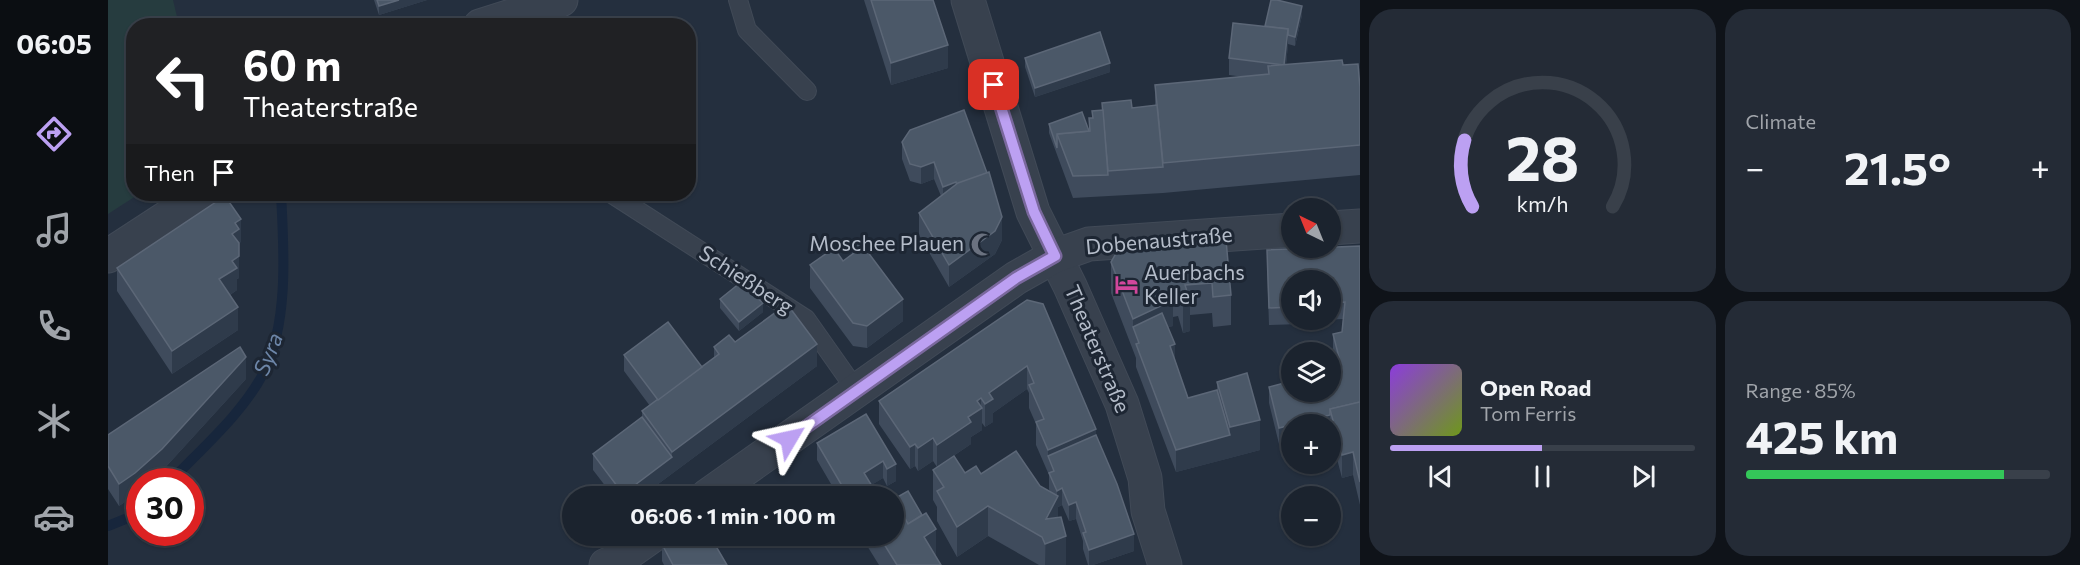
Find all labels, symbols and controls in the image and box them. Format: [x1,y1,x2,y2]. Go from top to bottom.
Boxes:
text: 06:05 [16,27,92,60]
text: 60 m [243,38,342,90]
icon: left [144,42,222,120]
pin [968,59,1019,110]
icon: arrive [977,68,1010,101]
text: Theaterstraße [243,90,418,123]
text: Climate [1746,109,1816,133]
icon: directions [33,113,75,155]
text: 28 [1505,118,1579,194]
text: 21.5° [1844,139,1951,194]
text: − [1746,146,1764,187]
text: + [2031,146,2050,187]
icon: arrive [207,156,240,189]
text: Then [144,159,195,186]
text: km/h [1516,191,1568,217]
north arrow [1281,198,1341,258]
map controls [1281,198,1341,546]
icon: music [33,209,75,251]
street label: Dobenaustraße [1084,221,1233,258]
place label: Moschee Plauen [809,230,964,255]
mosque icon: Moschee Plauen [969,231,995,257]
street label: Schießberg [695,239,799,318]
place label: Auerbachs Keller [1144,259,1245,308]
button: sound [1281,270,1341,330]
hotel icon: Auerbachs Keller [1113,272,1139,298]
street label: Theaterstraße [1060,281,1136,416]
icon: phone [33,305,75,347]
water label: Syra [247,329,288,379]
button: layers [1281,342,1341,402]
text: Open Road [1480,374,1591,401]
text: Range · 85% [1746,378,1856,402]
icon: climate [33,400,75,442]
text: Tom Ferris [1480,401,1576,425]
position arrow [757,407,821,471]
text: 425 km [1746,408,1898,463]
button: + [1281,414,1341,474]
icon: previous [1424,460,1457,493]
icon: pause [1526,460,1559,493]
icon: next [1627,460,1660,493]
speed limit sign: 30 [126,468,204,546]
button: − [1281,486,1341,546]
icon: car [33,496,75,538]
text: 06:06 · 1 min · 100 m [630,502,836,529]

